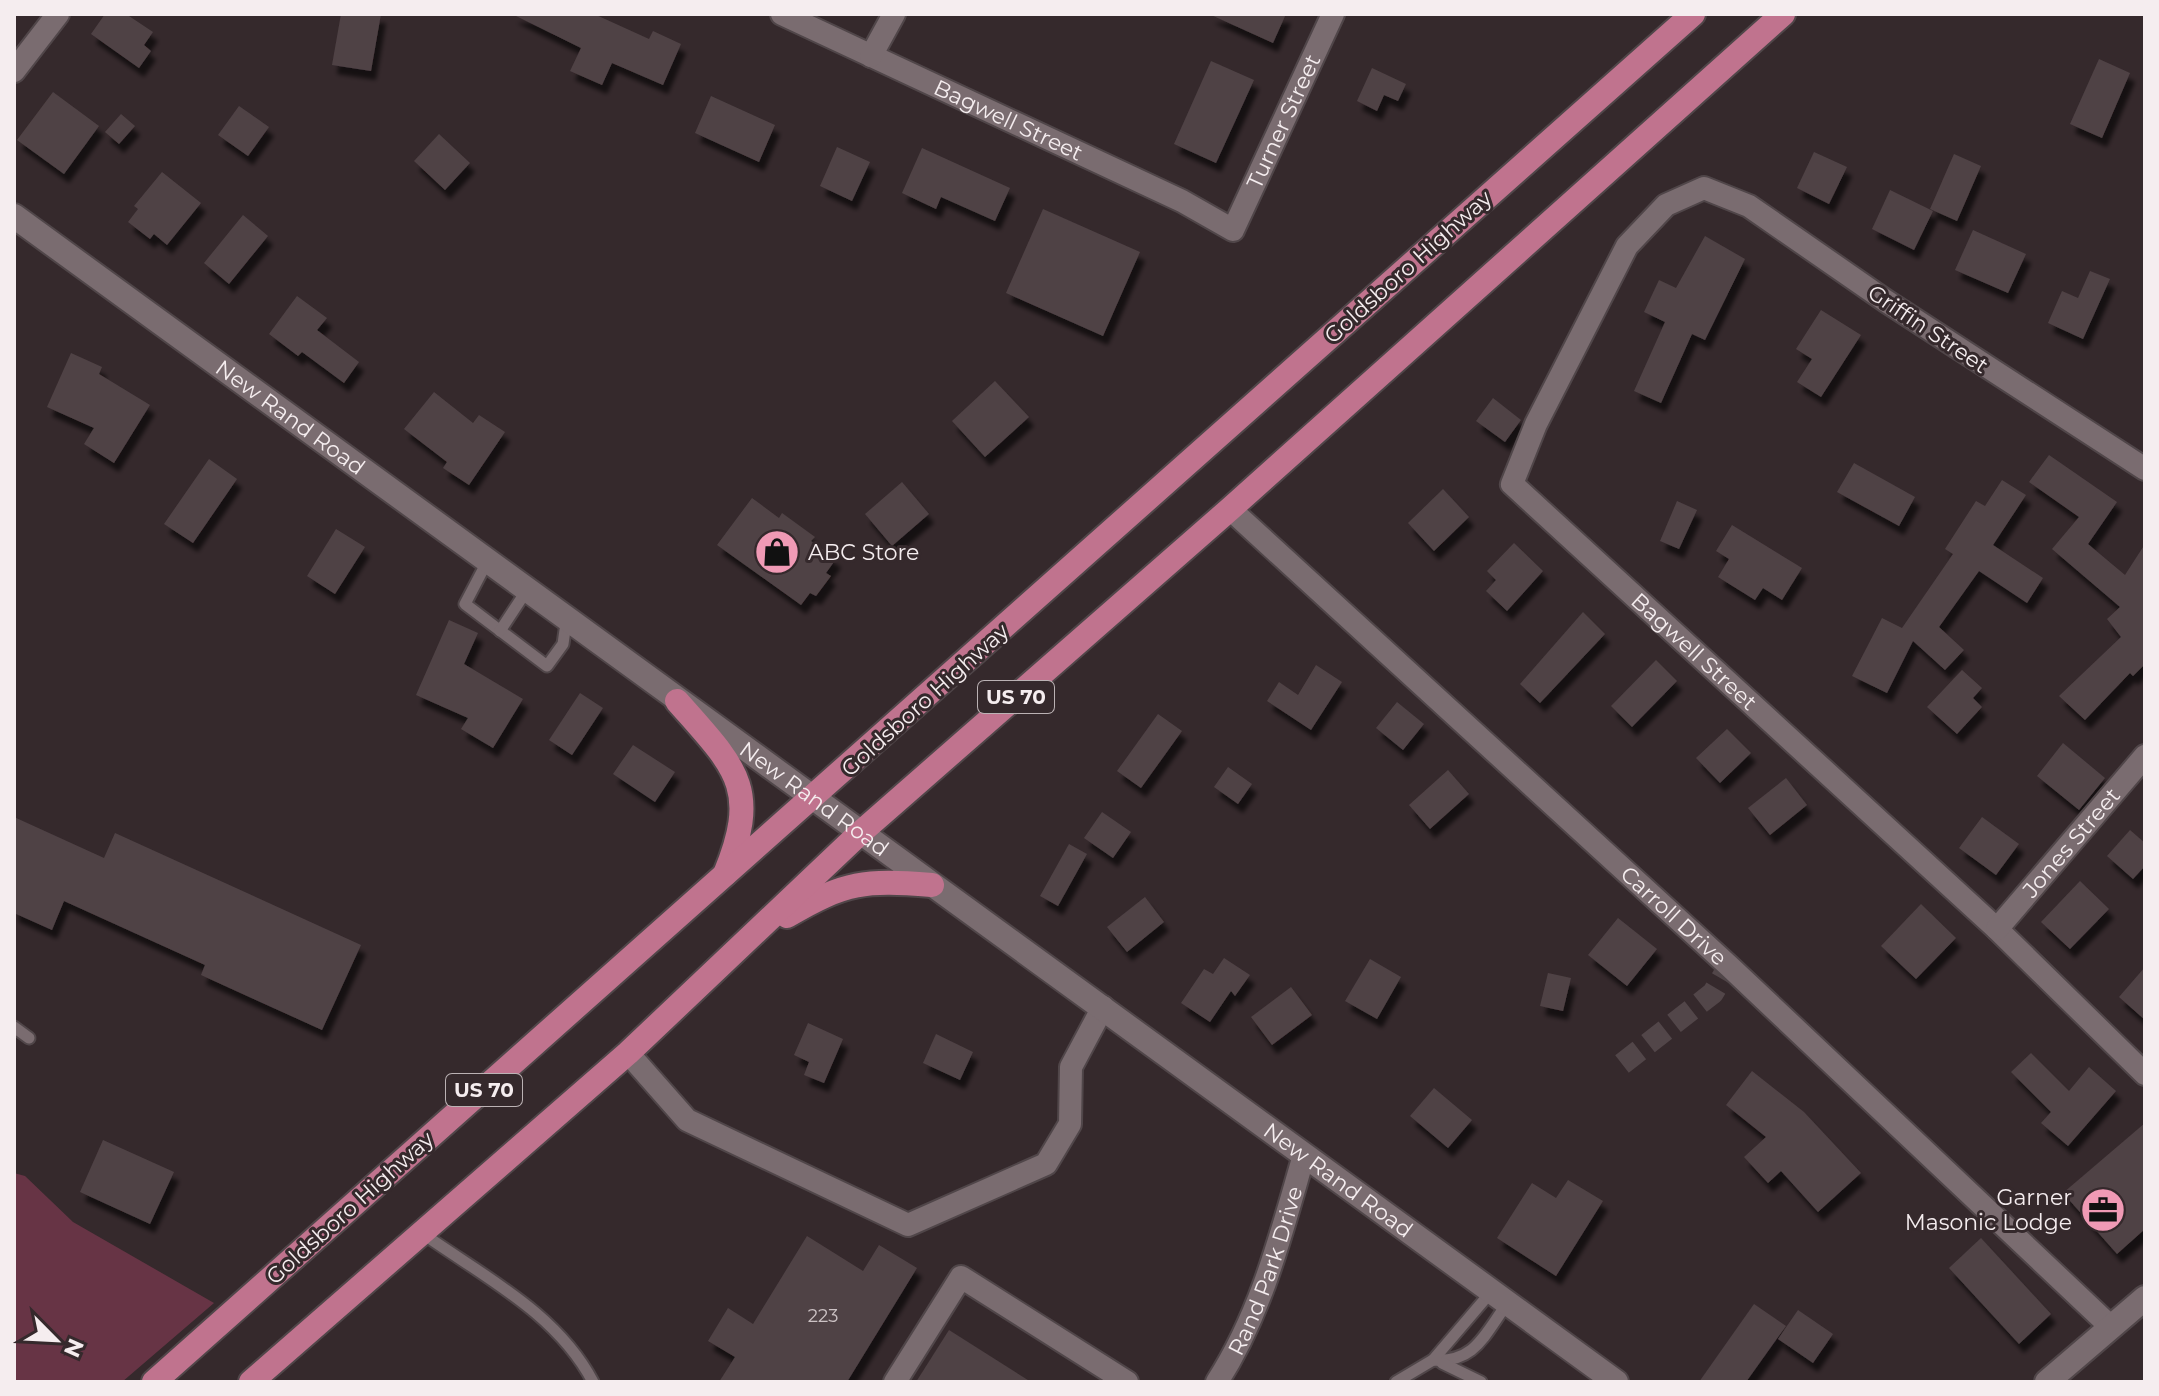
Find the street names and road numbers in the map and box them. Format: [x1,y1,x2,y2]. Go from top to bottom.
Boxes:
street label: Turner Street [1241,50,1326,193]
street label: Bagwell Street [930,74,1087,166]
street label: Goldsboro Highway [1319,185,1497,349]
street label: Griffin Street [1863,279,1993,379]
street label: New Rand Road [211,354,370,481]
street label: Bagwell Street [1626,587,1763,716]
street label: Goldsboro Highway [836,618,1014,782]
road number: US 70 [978,681,1054,713]
street label: New Rand Road [735,735,894,862]
street label: Jones Street [2016,782,2126,904]
street label: Carroll Drive [1615,860,1733,971]
road number: US 70 [446,1074,522,1106]
street label: New Rand Road [1258,1117,1418,1243]
street label: Goldsboro Highway [261,1126,439,1290]
street label: Rand Park Drive [1222,1183,1308,1360]

